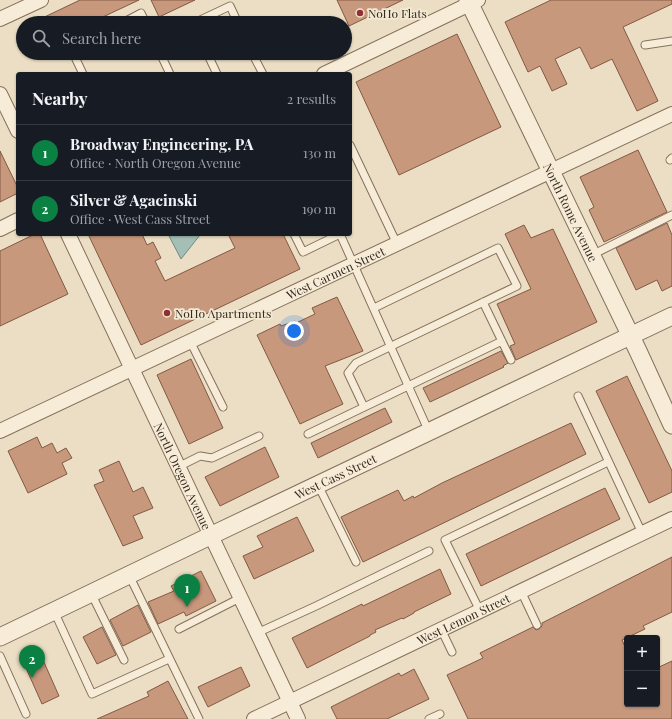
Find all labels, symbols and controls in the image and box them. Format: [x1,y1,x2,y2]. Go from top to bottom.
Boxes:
place label: NoHo Flats [368,5,427,21]
marker: NoHo Flats [355,8,365,18]
search box [16,16,352,60]
icon: search [30,27,52,49]
text: Search here [62,28,141,48]
text: Nearby [32,87,87,109]
text: 2 results [287,90,336,107]
text: Broadway Engineering, PA [70,134,254,154]
text: 1 [43,144,47,161]
text: 130 m [303,144,336,161]
text: Office · North Oregon Avenue [70,154,241,171]
street label: North Rome Avenue [540,160,602,264]
text: Silver & Agacinski [70,190,197,210]
text: 2 [42,200,48,217]
text: 190 m [302,200,336,217]
text: Office · West Cass Street [70,210,210,227]
street label: West Carmen Street [283,242,388,303]
place label: NoHo Apartments [175,305,271,321]
marker: NoHo Apartments [162,308,172,318]
your location [284,321,304,341]
street label: North Oregon Avenue [151,420,215,532]
street label: West Cass Street [291,450,380,503]
pin: 1 [174,574,200,607]
street label: West Lemon Street [413,589,513,648]
map controls [624,635,660,707]
button: + [624,635,660,671]
pin: 2 [19,645,45,678]
button: − [624,671,660,707]

